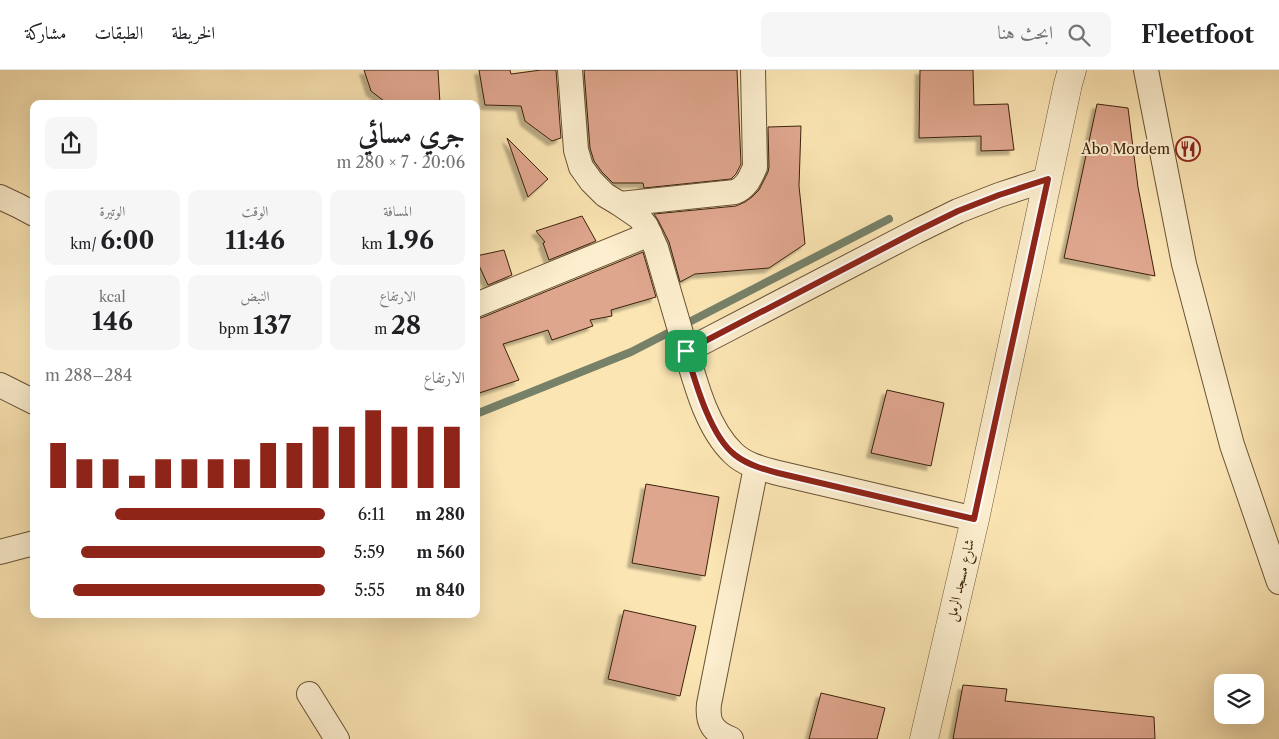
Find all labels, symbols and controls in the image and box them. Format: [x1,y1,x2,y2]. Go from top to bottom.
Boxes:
search box [761,12,1111,57]
text: Fleetfoot [1141,20,1254,49]
text: ابحث هنا [997,21,1053,44]
icon: search [1065,21,1093,49]
text: مشاركة [25,22,66,44]
text: الطبقات [94,22,143,44]
text: الخريطة [171,22,215,44]
text: جري مسائي [358,116,465,150]
button: share [45,117,97,169]
restaurant icon: Abo Mordem [1175,136,1201,162]
place label: Abo Mordem [1080,140,1170,158]
text: 20:06 · 7 × 280 m [336,152,465,172]
text: الوتيرة [99,202,125,220]
text: الوقت [242,202,268,220]
text: المسافة [383,202,412,220]
text: 6:00 [100,225,154,256]
text: 11:46 [225,225,285,256]
text: 1.96 [386,225,434,256]
text: /km [70,235,100,253]
text: km [362,235,386,253]
text: النبض [241,287,269,305]
text: الارتفاع [380,287,416,305]
text: kcal [99,288,126,306]
text: 146 [92,306,133,337]
text: 137 [253,310,291,341]
text: 28 [391,310,421,341]
text: bpm [219,320,253,338]
text: m [374,320,391,338]
pin [665,330,707,372]
icon: arrive [672,337,700,365]
text: 284–288 m [45,365,132,385]
text: الارتفاع [423,367,465,387]
text: 6:11 [358,504,385,524]
text: 280 m [416,504,465,524]
street label: شارع مسجد الرمل [942,537,981,624]
text: 5:59 [354,542,385,562]
text: 560 m [416,542,465,562]
text: 5:55 [354,580,385,600]
text: 840 m [416,580,465,600]
map controls [1214,674,1264,724]
button: layers [1214,674,1264,724]

